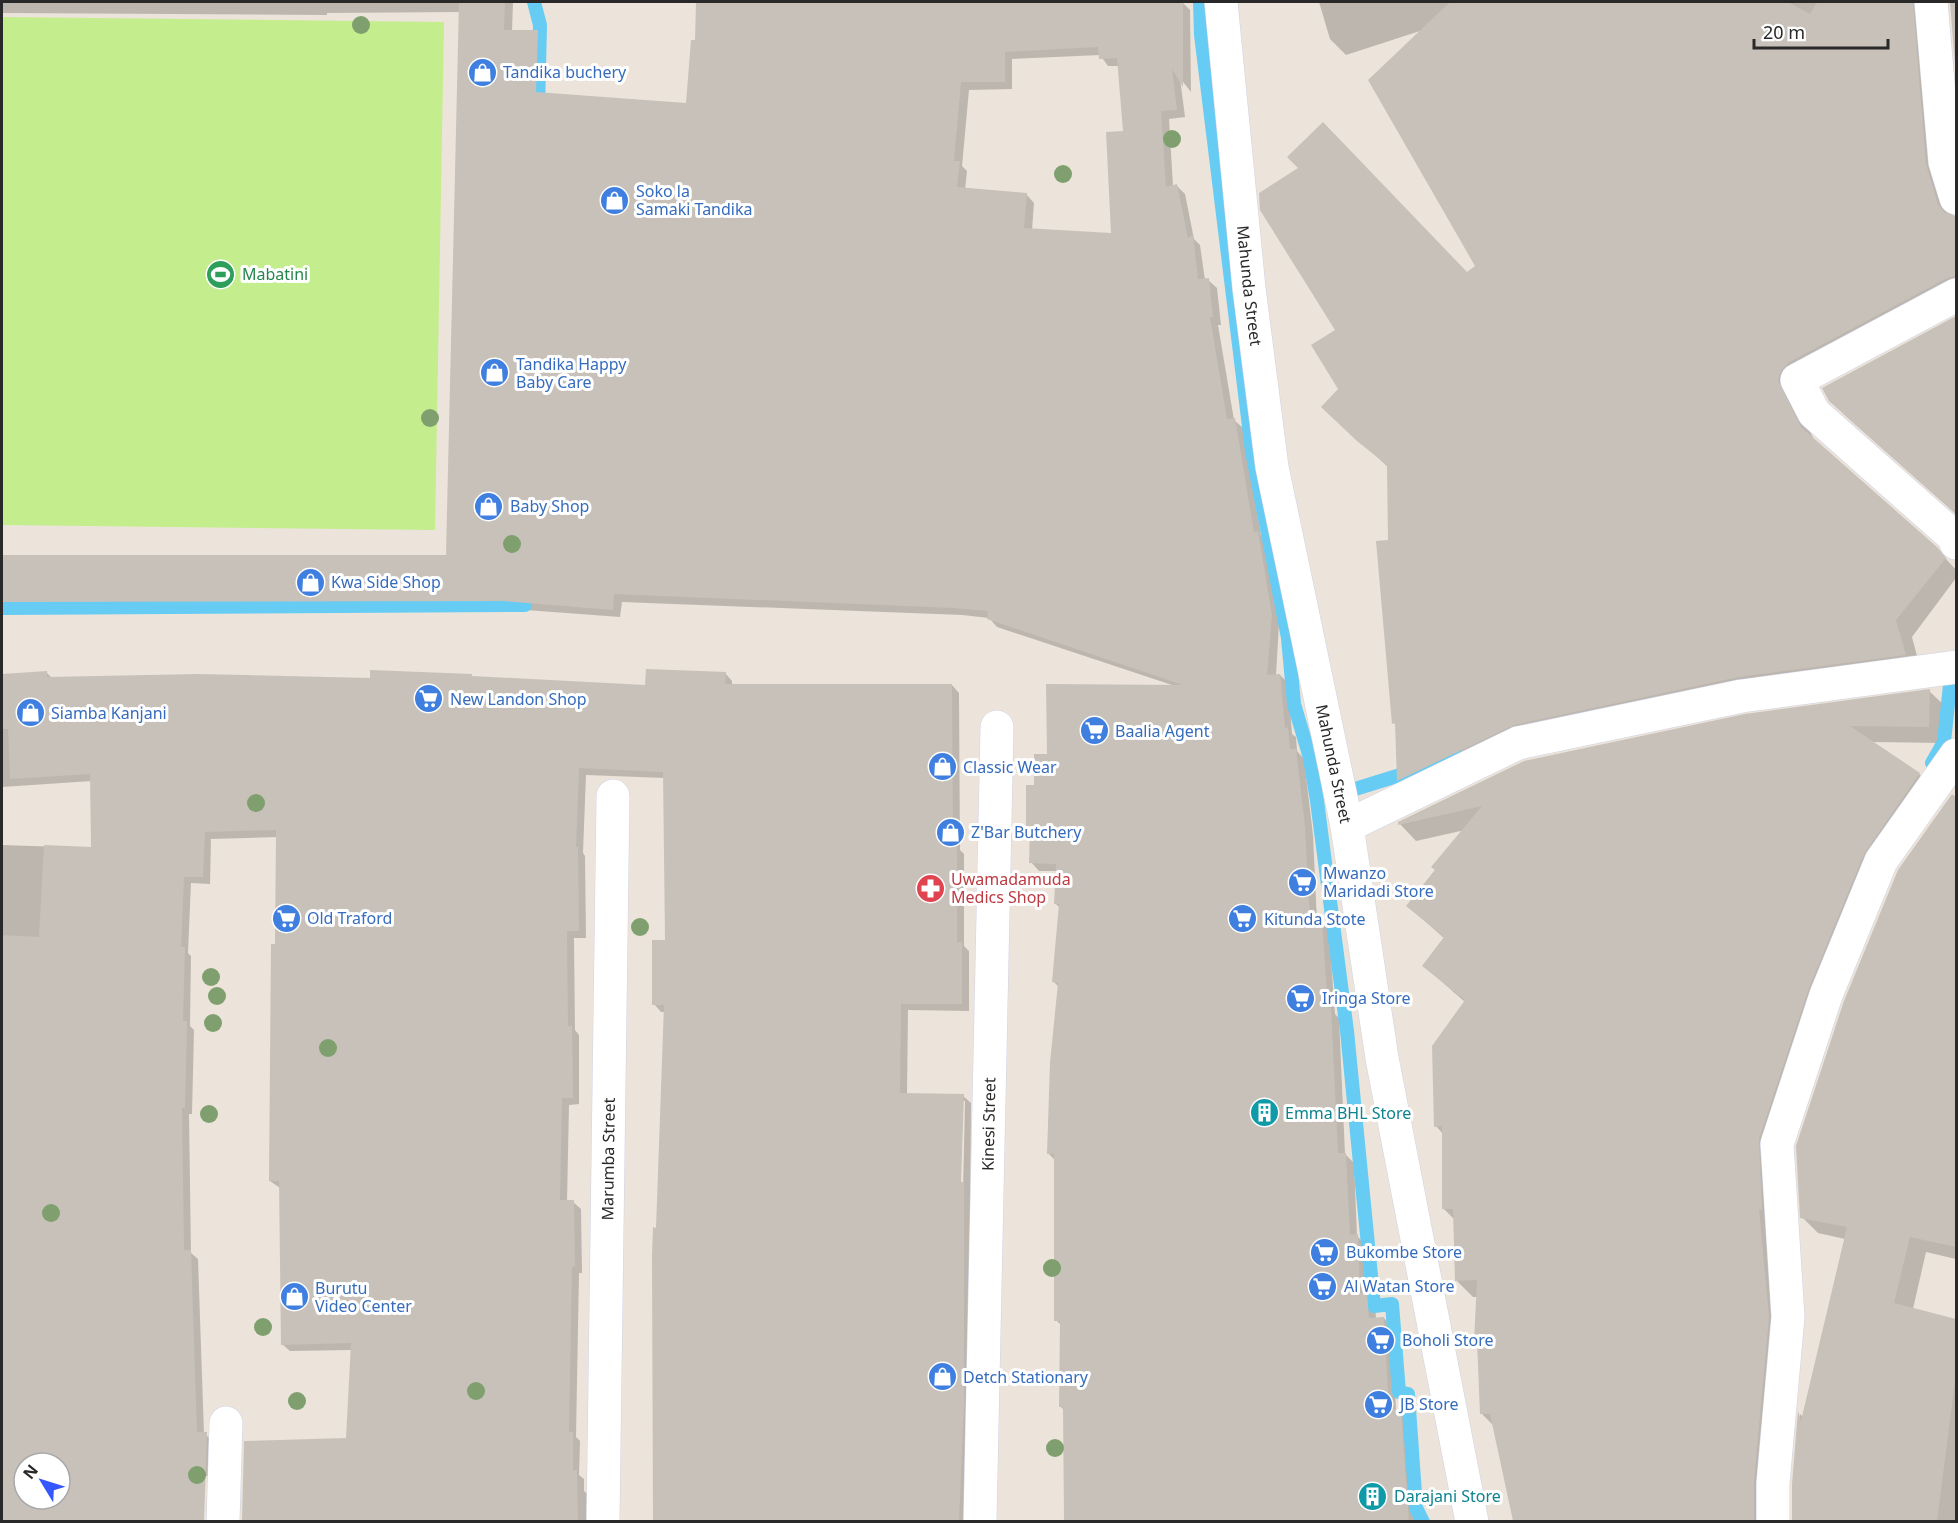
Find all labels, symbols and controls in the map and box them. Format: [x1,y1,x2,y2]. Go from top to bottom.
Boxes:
scale bar [1754,12,1888,50]
text: 20 m [1763,20,1805,44]
shop icon: Tandika buchery [466,56,498,88]
place label: Tandika buchery [503,61,627,83]
place label: Soko la Samaki Tandika [636,180,753,220]
shop icon: Soko la Samaki Tandika [599,184,631,216]
street label: Mahunda Street [1232,224,1267,347]
sports icon: Mabatini [205,258,237,290]
place label: Mabatini [242,263,308,285]
place label: Tandika Happy Baby Care [516,353,627,393]
shop icon: Tandika Happy Baby Care [479,357,511,389]
shop icon: Baby Shop [473,490,505,522]
place label: Baby Shop [510,495,589,517]
shop icon: Kwa Side Shop [294,566,326,598]
place label: Kwa Side Shop [331,571,441,593]
supermarket icon: New Landon Shop [413,683,445,715]
place label: New Landon Shop [450,688,587,710]
shop icon: Siamba Kanjani [14,697,46,729]
place label: Siamba Kanjani [51,702,167,724]
street label: Mahunda Street [1311,702,1357,825]
supermarket icon: Baalia Agent [1078,715,1110,747]
place label: Baalia Agent [1115,720,1210,742]
shop icon: Classic Wear [926,751,958,783]
place label: Classic Wear [963,756,1057,778]
shop icon: Z'Bar Butchery [934,816,966,848]
place label: Z'Bar Butchery [971,821,1082,843]
place label: Mwanzo Maridadi Store [1323,862,1434,902]
supermarket icon: Mwanzo Maridadi Store [1286,866,1318,898]
place label: Uwamadamuda Medics Shop [951,868,1071,908]
pharmacy icon: Uwamadamuda Medics Shop [914,872,946,904]
supermarket icon: Old Traford [270,902,302,934]
supermarket icon: Kitunda Stote [1227,903,1259,935]
place label: Old Traford [307,907,392,929]
place label: Kitunda Stote [1264,908,1366,930]
supermarket icon: Iringa Store [1285,982,1317,1014]
place label: Iringa Store [1322,987,1411,1009]
street label: Kinesi Street [977,1077,1001,1171]
street label: Marumba Street [596,1097,620,1221]
building icon: Emma BHL Store [1248,1097,1280,1129]
place label: Emma BHL Store [1285,1102,1411,1124]
supermarket icon: Bukombe Store [1309,1236,1341,1268]
place label: Bukombe Store [1346,1241,1462,1263]
supermarket icon: Al Watan Store [1307,1270,1339,1302]
place label: Al Watan Store [1344,1275,1454,1297]
place label: Burutu Video Center [315,1277,412,1317]
shop icon: Burutu Video Center [278,1281,310,1313]
supermarket icon: Boholi Store [1365,1324,1397,1356]
place label: Boholi Store [1402,1329,1494,1351]
shop icon: Detch Stationary [926,1361,958,1393]
place label: Detch Stationary [963,1366,1089,1388]
supermarket icon: JB Store [1363,1388,1395,1420]
place label: JB Store [1398,1393,1458,1415]
north arrow [12,1451,72,1511]
text: N [18,1460,43,1484]
building icon: Darajani Store [1357,1480,1389,1512]
place label: Darajani Store [1394,1485,1501,1507]

